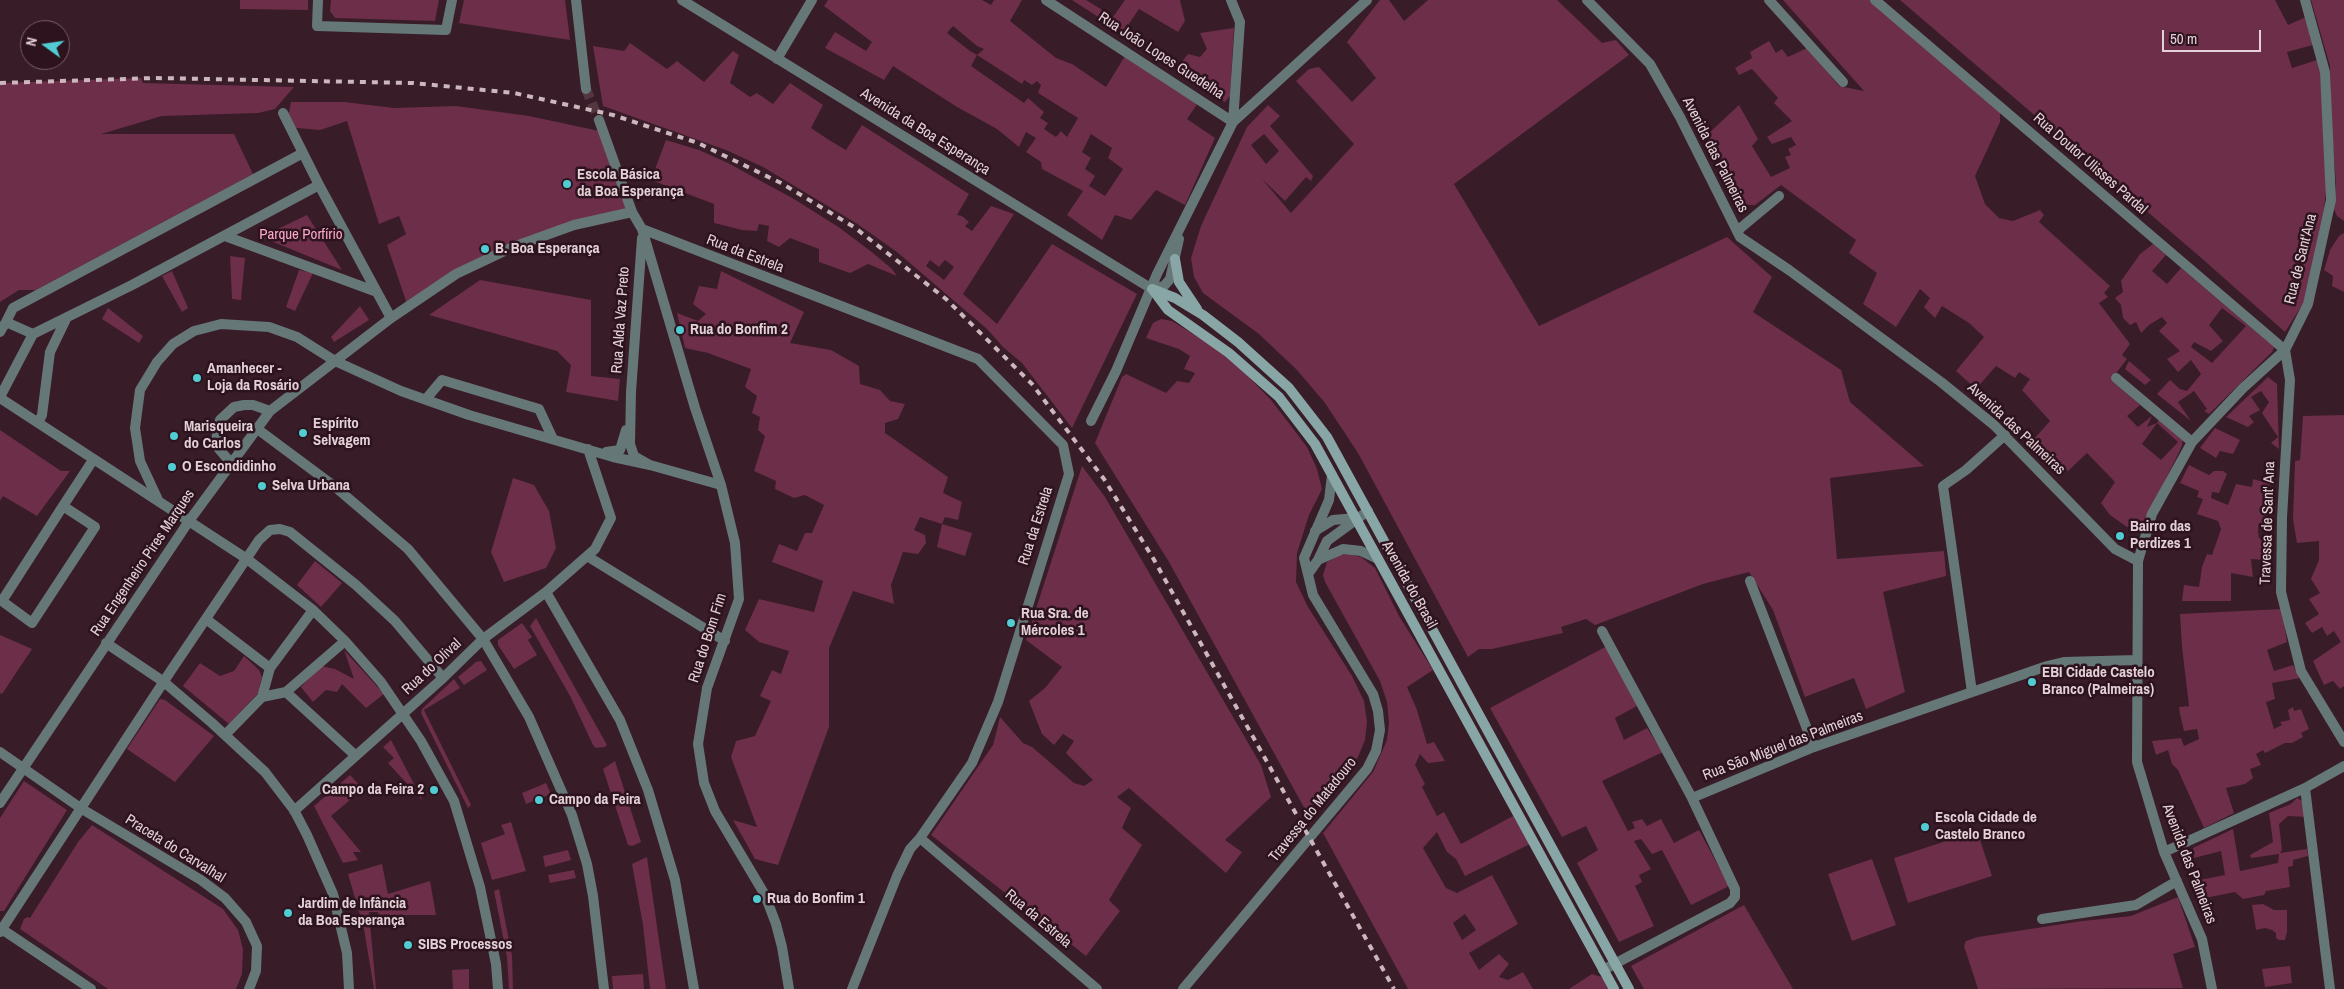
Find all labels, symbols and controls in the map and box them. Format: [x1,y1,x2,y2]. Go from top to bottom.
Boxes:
street label: Rua João Lopes Guedelha [1095,9,1227,103]
north arrow [20,20,70,70]
scale bar [2164,20,2263,52]
text: 50 m [2170,28,2197,49]
text: N [22,35,41,48]
street label: Avenida da Boa Esperança [857,85,993,179]
street label: Avenida das Palmeiras [1678,94,1752,216]
street label: Rua Doutor Ulisses Pardal [2029,109,2151,219]
place label: Escola Básica da Boa Esperança [577,166,684,201]
marker: Escola Básica da Boa Esperança [561,178,573,190]
street label: Rua de Sant'Ana [2281,212,2321,306]
park label: Parque Porfírio [259,226,343,244]
street label: Rua da Estrela [704,231,786,277]
place label: B. Boa Esperança [495,240,600,258]
marker: B. Boa Esperança [479,243,491,255]
street label: Rua Alda Vaz Preto [608,266,634,374]
place label: Rua do Bonfim 2 [690,321,788,339]
marker: Rua do Bonfim 2 [674,324,686,336]
place label: Amanhecer - Loja da Rosário [207,360,299,395]
marker: Amanhecer - Loja da Rosário [191,372,203,384]
street label: Avenida das Palmeiras [1963,379,2069,479]
place label: Espírito Selvagem [313,415,370,450]
place label: Marisqueira do Carlos [184,418,253,453]
marker: Espírito Selvagem [297,427,309,439]
marker: Marisqueira do Carlos [168,430,180,442]
place label: O Escondidinho [182,458,276,476]
marker: O Escondidinho [166,461,178,473]
street label: Travessa de Sant' Ana [2257,461,2279,585]
place label: Selva Urbana [272,477,350,495]
marker: Selva Urbana [256,480,268,492]
street label: Rua da Estrela [1015,485,1057,567]
street label: Rua Engenheiro Pires Marques [87,486,199,640]
place label: Bairro das Perdizes 1 [2130,518,2191,553]
marker: Bairro das Perdizes 1 [2114,530,2126,542]
street label: Avenida do Brasil [1378,538,1440,632]
street label: Rua do Bom Fim [685,591,731,685]
place label: Rua Sra. de Mércoles 1 [1021,605,1089,640]
marker: Rua Sra. de Mércoles 1 [1005,617,1017,629]
street label: Rua do Olival [399,635,465,699]
place label: EBI Cidade Castelo Branco (Palmeiras) [2042,664,2155,699]
marker: EBI Cidade Castelo Branco (Palmeiras) [2026,676,2038,688]
street label: Rua São Miguel das Palmeiras [1700,707,1866,785]
street label: Travessa do Matadouro [1265,754,1361,866]
place label: Campo da Feira 2 [322,781,424,799]
marker: Campo da Feira 2 [428,784,440,796]
place label: Campo da Feira [549,791,641,809]
marker: Campo da Feira [533,794,545,806]
street label: Avenida das Palmeiras [2158,802,2220,926]
place label: Escola Cidade de Castelo Branco [1935,809,2037,844]
street label: Praceta do Carvalhal [122,811,228,887]
marker: Escola Cidade de Castelo Branco [1919,821,1931,833]
street label: Rua da Estrela [1001,886,1075,952]
place label: Rua do Bonfim 1 [767,890,865,908]
marker: Rua do Bonfim 1 [751,893,763,905]
place label: Jardim de Infância da Boa Esperança [298,895,406,930]
marker: Jardim de Infância da Boa Esperança [282,907,294,919]
place label: SIBS Processos [418,936,512,954]
marker: SIBS Processos [402,939,414,951]

